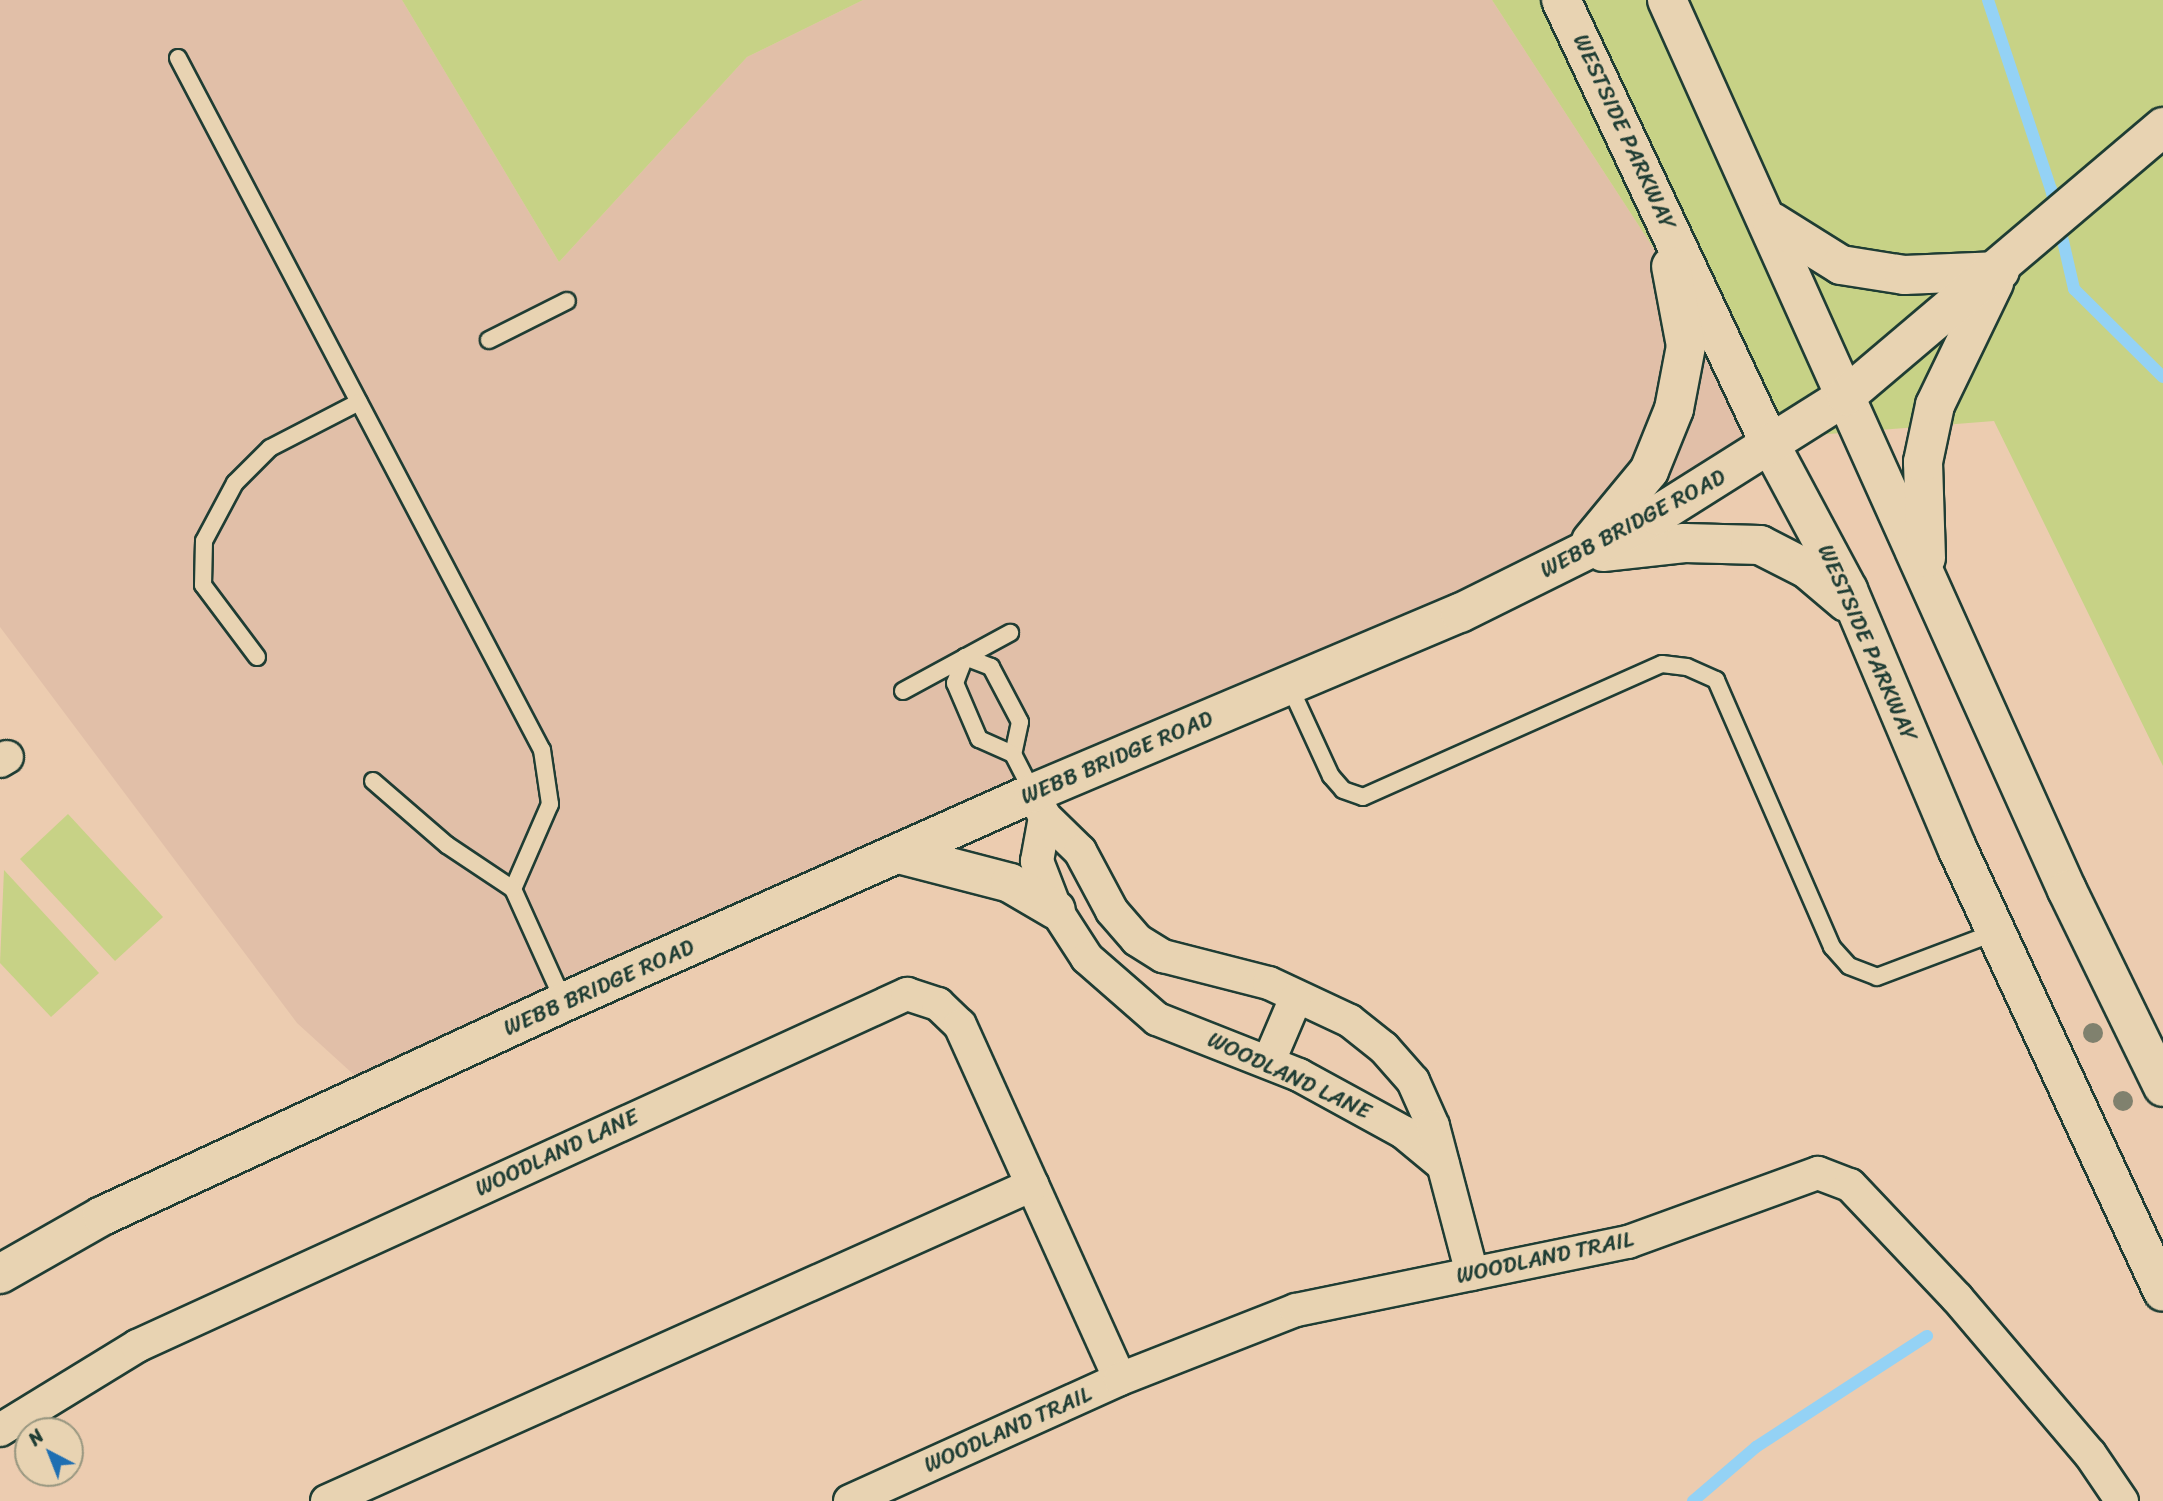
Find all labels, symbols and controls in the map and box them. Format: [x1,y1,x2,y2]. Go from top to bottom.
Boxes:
street label: WESTSIDE PARKWAY [1567,32,1681,232]
street label: WEBB BRIDGE ROAD [1535,463,1731,585]
street label: WESTSIDE PARKWAY [1812,542,1922,744]
street label: WEBB BRIDGE ROAD [1016,705,1218,811]
street label: WEBB BRIDGE ROAD [498,933,700,1043]
street label: WOODLAND LANE [1203,1026,1375,1126]
street label: WOODLAND LANE [471,1103,643,1203]
street label: WOODLAND TRAIL [1453,1226,1637,1290]
street label: WOODLAND TRAIL [919,1380,1097,1480]
north arrow [14,1417,84,1487]
text: N [20,1421,52,1454]

